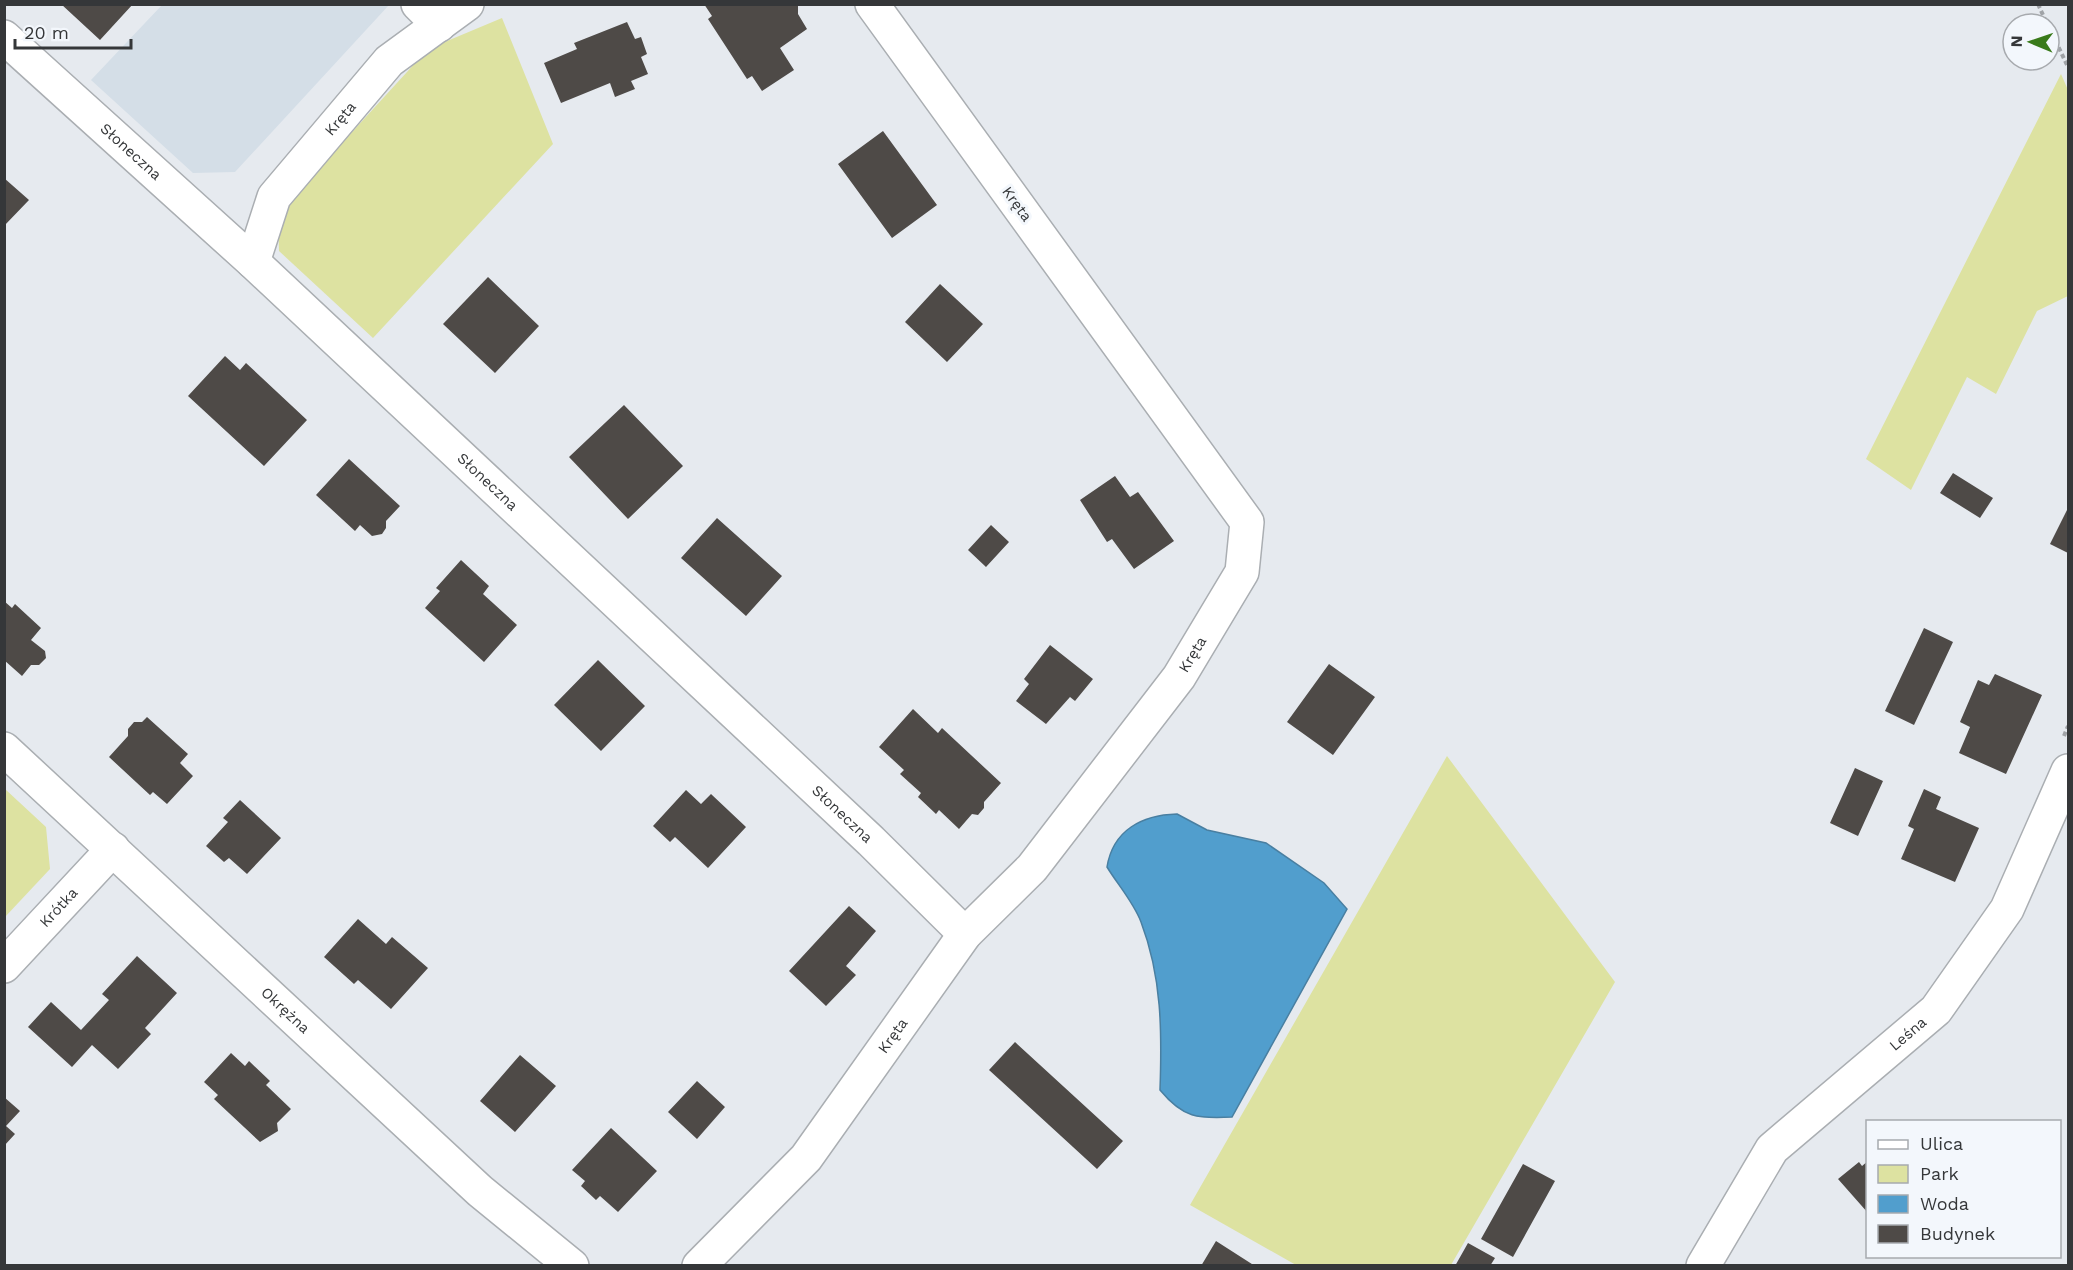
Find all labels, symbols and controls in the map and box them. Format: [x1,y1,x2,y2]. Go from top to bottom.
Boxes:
scale bar [15,12,130,50]
north arrow [2001,12,2061,72]
text: 20 m [24,22,69,43]
text: N [2007,35,2026,48]
street label: Kręta [321,98,360,139]
street label: Słoneczna [96,119,166,184]
street label: Kręta [998,183,1036,225]
street label: Słoneczna [454,449,522,515]
street label: Kręta [1175,633,1210,676]
street label: Słoneczna [808,781,877,847]
street label: Krótka [36,883,82,931]
street label: Okrężna [257,983,314,1038]
street label: Leśna [1886,1013,1931,1055]
street label: Kręta [874,1014,912,1057]
legend [1866,1120,2061,1258]
text: Ulica [1920,1133,1963,1154]
text: Park [1920,1163,1959,1184]
text: Woda [1920,1193,1969,1214]
text: Budynek [1920,1223,1995,1244]

